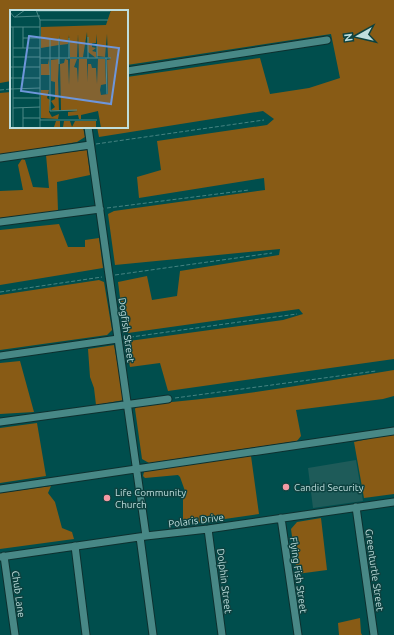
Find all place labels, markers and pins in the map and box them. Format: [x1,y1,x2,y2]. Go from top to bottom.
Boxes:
marker: Candid Security [281,482,291,492]
place label: Candid Security [294,482,364,493]
place label: Life Community Church [115,487,186,510]
marker: Life Community Church [102,493,112,503]

